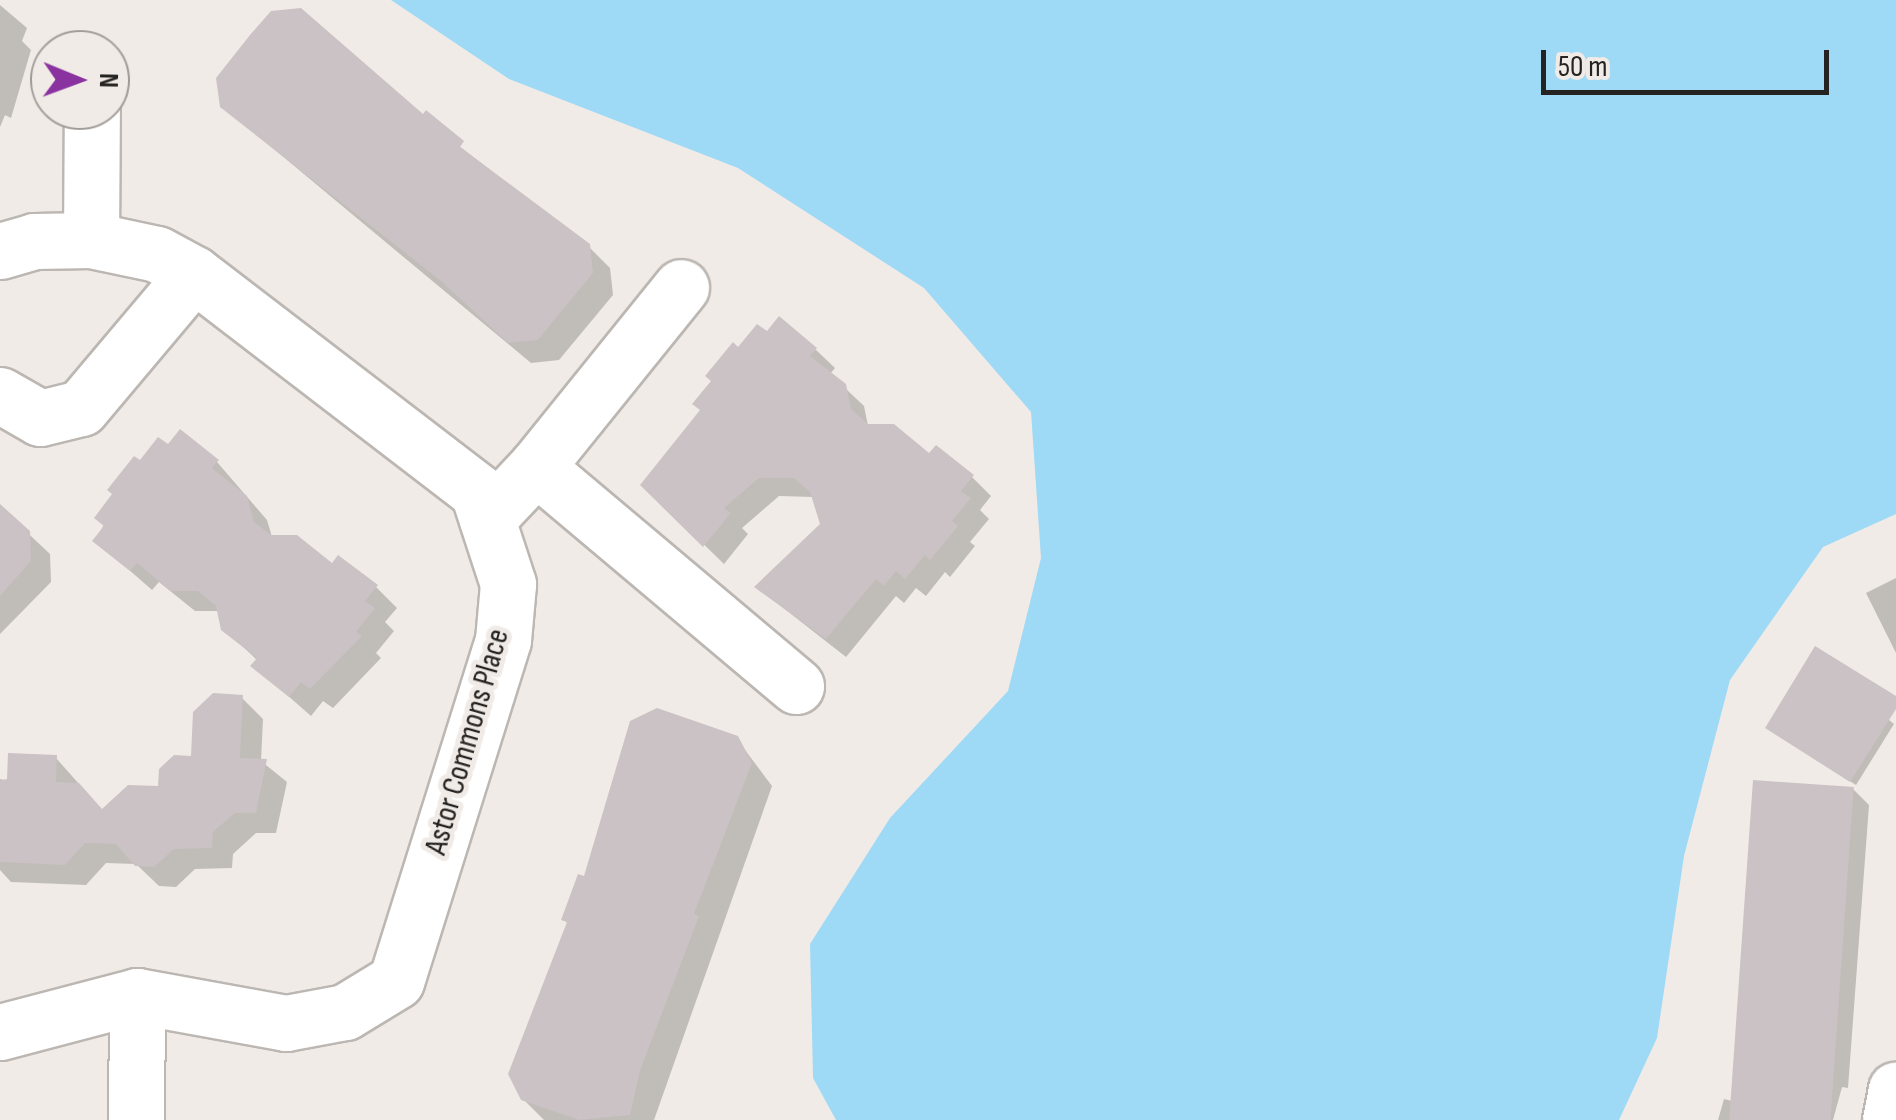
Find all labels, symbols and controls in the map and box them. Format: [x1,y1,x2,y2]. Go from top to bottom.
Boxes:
north arrow [30,30,130,130]
scale bar [1546,30,1834,92]
text: 50 m [1558,49,1607,85]
text: N [92,73,125,88]
street label: Astor Commons Place [417,625,519,859]

